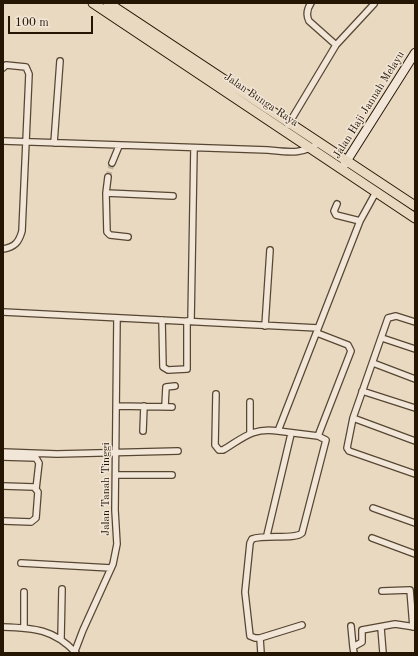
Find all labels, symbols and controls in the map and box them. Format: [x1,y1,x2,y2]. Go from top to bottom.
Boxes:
scale bar [10,8,95,34]
text: 100 m [15,17,49,29]
street label: Jalan Haji Jannah Melayu [330,49,408,161]
street label: Jalan Bunga Raya [221,70,301,130]
street label: Jalan Tanah Tinggi [99,442,113,536]

